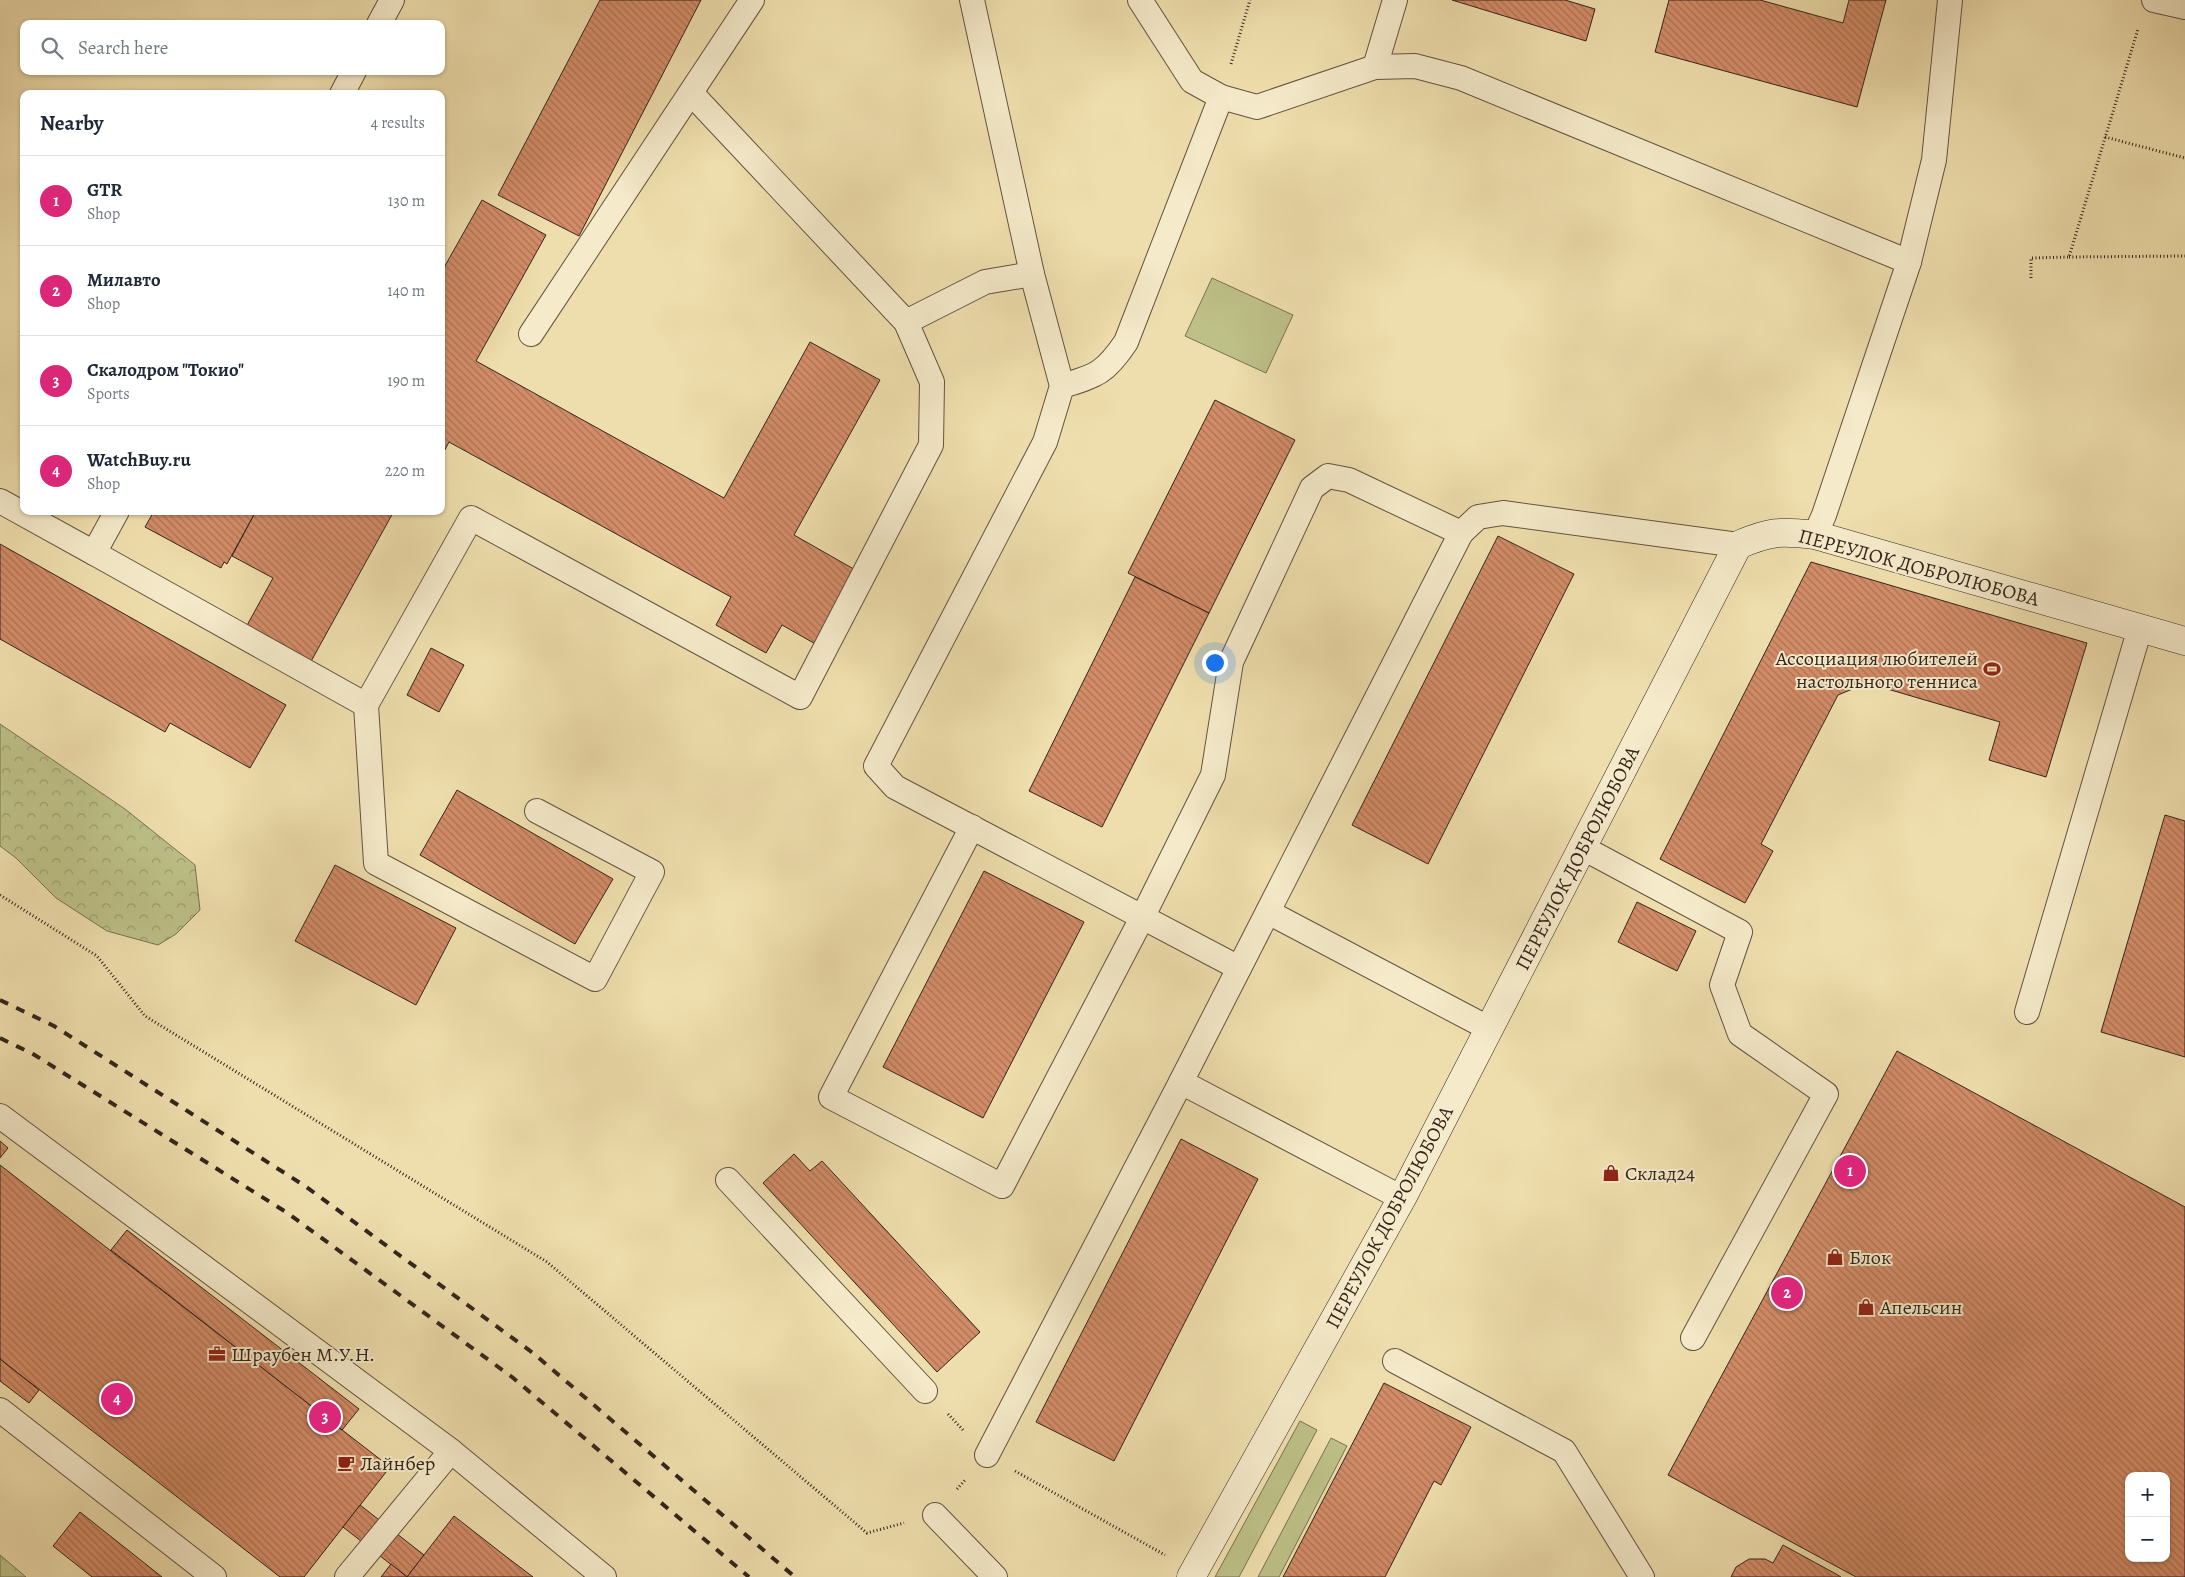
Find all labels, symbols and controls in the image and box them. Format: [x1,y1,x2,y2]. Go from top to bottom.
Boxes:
search box [20,20,445,75]
icon: search [38,34,66,62]
text: Search here [78,35,168,61]
text: Nearby [40,109,103,137]
text: 4 results [371,112,425,134]
text: GTR [87,177,122,203]
text: 1 [53,190,59,212]
text: 130 m [388,190,425,212]
text: Shop [87,203,120,225]
text: Милавто [87,267,161,293]
text: 2 [52,280,60,302]
text: 140 m [387,280,425,302]
text: Shop [87,293,120,315]
text: Скалодром "Токио" [87,357,244,383]
text: 3 [53,370,59,392]
text: 190 m [387,370,425,392]
text: Sports [87,383,130,405]
text: WatchBuy.ru [87,447,191,473]
text: 4 [52,460,60,482]
text: 220 m [385,460,425,482]
text: Shop [87,473,120,495]
street label: ПЕРЕУЛОК ДОБРОЛЮБОВА [1795,522,2043,613]
place label: Ассоциация любителей настольного тенниса [1775,645,1979,695]
your location [1202,650,1228,676]
sports icon: Ассоциация любителей настольного тенниса [1982,659,2002,679]
street label: ПЕРЕУЛОК ДОБРОЛЮБОВА [1509,741,1646,975]
street label: ПЕРЕУЛОК ДОБРОЛЮБОВА [1319,1101,1460,1333]
pin: 1 [1834,1152,1866,1190]
place label: Склад24 [1625,1160,1695,1187]
shop icon: Склад24 [1601,1163,1621,1183]
place label: Блок [1849,1244,1891,1271]
shop icon: Блок [1825,1247,1845,1267]
pin: 2 [1771,1274,1803,1312]
place label: Апельсин [1879,1294,1962,1321]
shop icon: Апельсин [1856,1297,1876,1317]
place label: Шраубен М.У.Н. [231,1341,375,1368]
office icon: Шраубен М.У.Н. [207,1344,227,1364]
pin: 4 [101,1380,133,1418]
pin: 3 [309,1398,341,1436]
place label: Лайнбер [360,1450,435,1477]
cafe icon: Лайнбер [336,1453,356,1473]
map controls [2125,1472,2170,1562]
button: + [2125,1472,2170,1517]
button: − [2125,1517,2170,1562]

